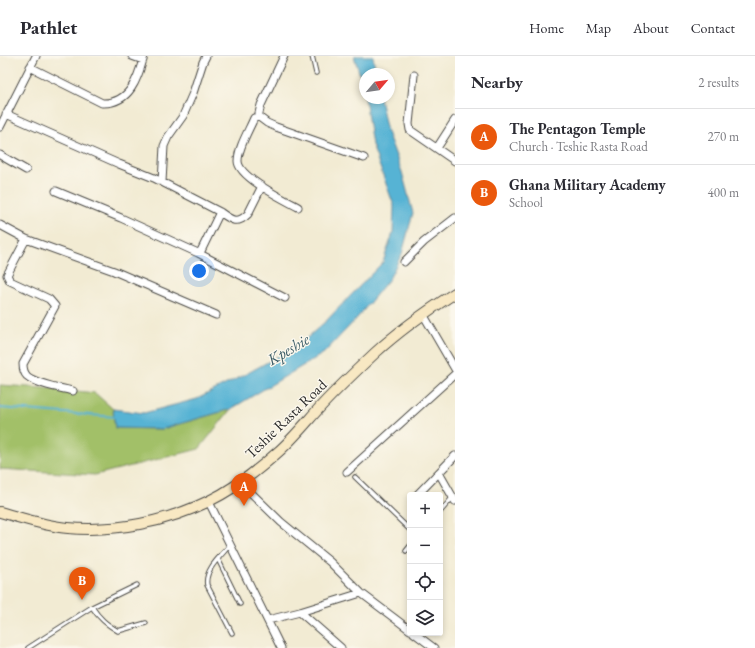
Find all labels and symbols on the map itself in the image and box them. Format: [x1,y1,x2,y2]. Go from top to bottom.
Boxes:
north arrow [359,68,395,104]
your location [189,261,209,281]
water label: Kpeshie [262,328,314,371]
street label: Teshie Rasta Road [241,375,331,462]
pin: A [231,473,257,506]
pin: B [69,567,95,600]

